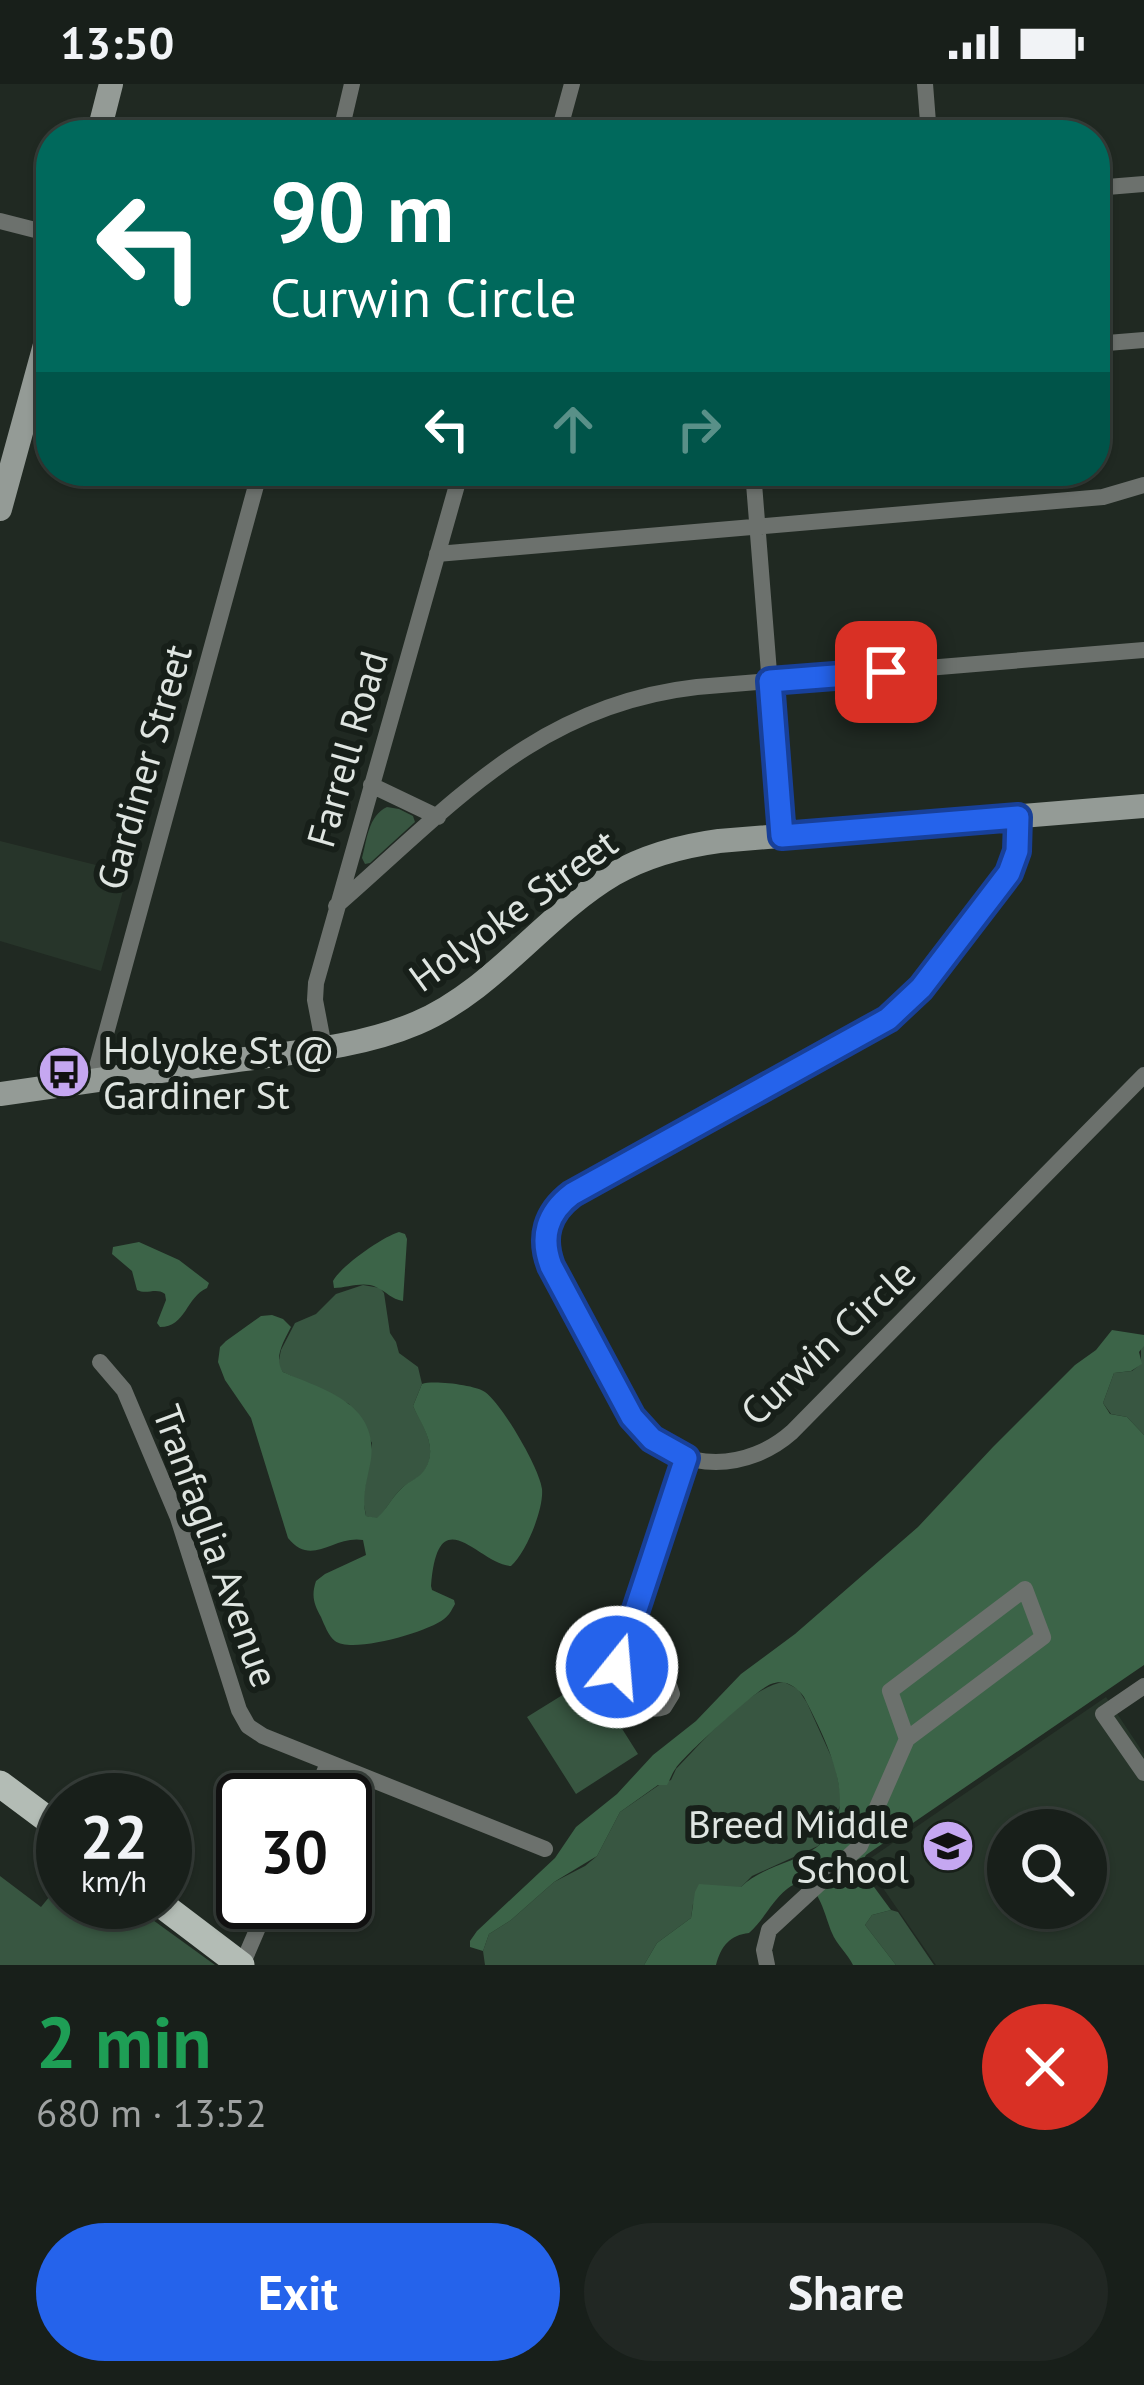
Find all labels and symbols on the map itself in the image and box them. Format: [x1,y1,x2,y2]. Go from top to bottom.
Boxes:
pin [835,621,937,723]
street label: Gardiner Street [84,639,203,895]
street label: Farrell Road [294,645,399,853]
street label: Holyoke Street [399,817,627,1002]
place label: Holyoke St @ Gardiner St [103,1024,334,1120]
bus stop icon: Holyoke St @ Gardiner St [36,1044,92,1100]
street label: Curwin Circle [729,1247,926,1436]
street label: Tranfaglia Avenue [142,1398,291,1694]
position arrow [554,1604,680,1730]
speed limit sign: 30 [216,1773,372,1929]
place label: Breed Middle School [688,1798,910,1894]
school or university icon: Breed Middle School [920,1818,976,1874]

